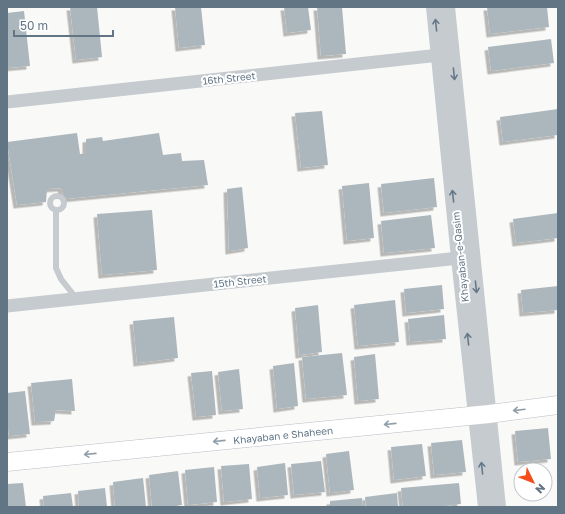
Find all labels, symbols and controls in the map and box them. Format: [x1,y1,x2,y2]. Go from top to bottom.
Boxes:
scale bar [14,12,113,38]
text: 50 m [20,18,48,33]
one-way arrow [432,19,440,32]
one-way arrow [450,67,457,80]
street label: 16th Street [202,69,256,87]
one-way arrow [449,190,457,203]
street label: Khayaban-e-Qasim [449,211,471,303]
street label: 15th Street [213,272,267,290]
one-way arrow [472,280,479,293]
one-way arrow [465,333,472,346]
one-way arrow [513,406,526,414]
one-way arrow [384,420,397,428]
street label: Khayaban e Shaheen [232,424,334,446]
one-way arrow [213,437,226,445]
one-way arrow [83,450,96,457]
one-way arrow [479,462,486,475]
north arrow [513,462,553,502]
text: N [533,482,548,497]

